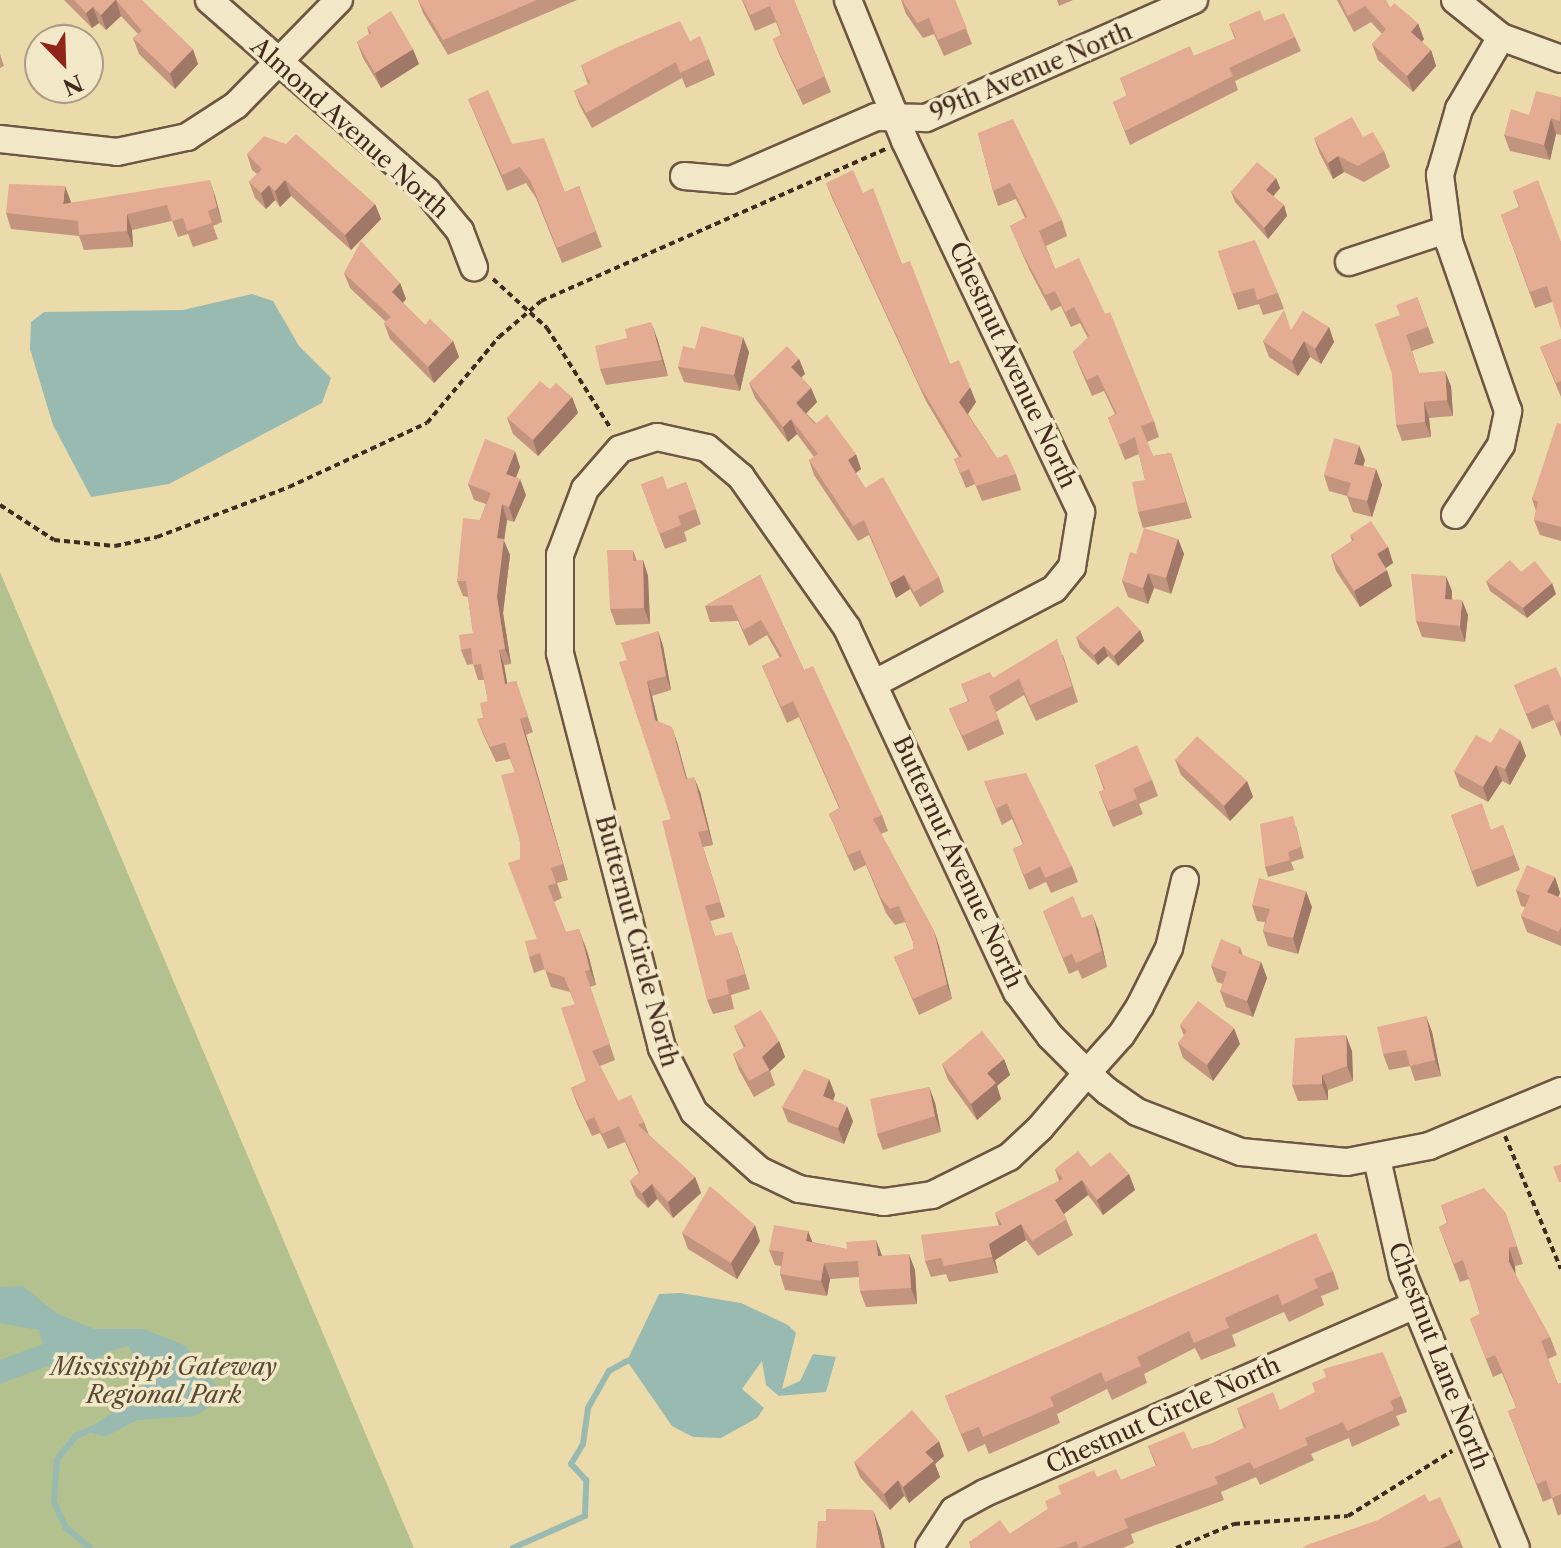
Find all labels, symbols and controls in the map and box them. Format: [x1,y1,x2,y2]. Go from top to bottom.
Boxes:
street label: 99th Avenue North [925,16,1137,128]
north arrow [24,24,104,104]
street label: Almond Avenue North [245,31,455,225]
text: N [59,69,87,101]
street label: Chestnut Avenue North [943,237,1083,493]
street label: Butternut Avenue North [887,731,1029,993]
street label: Butternut Circle North [590,812,684,1070]
street label: Chestnut Lane North [1382,1238,1496,1474]
street label: Chestnut Circle North [1042,1350,1284,1480]
park label: Mississippi Gateway Regional Park [51,1353,277,1409]

